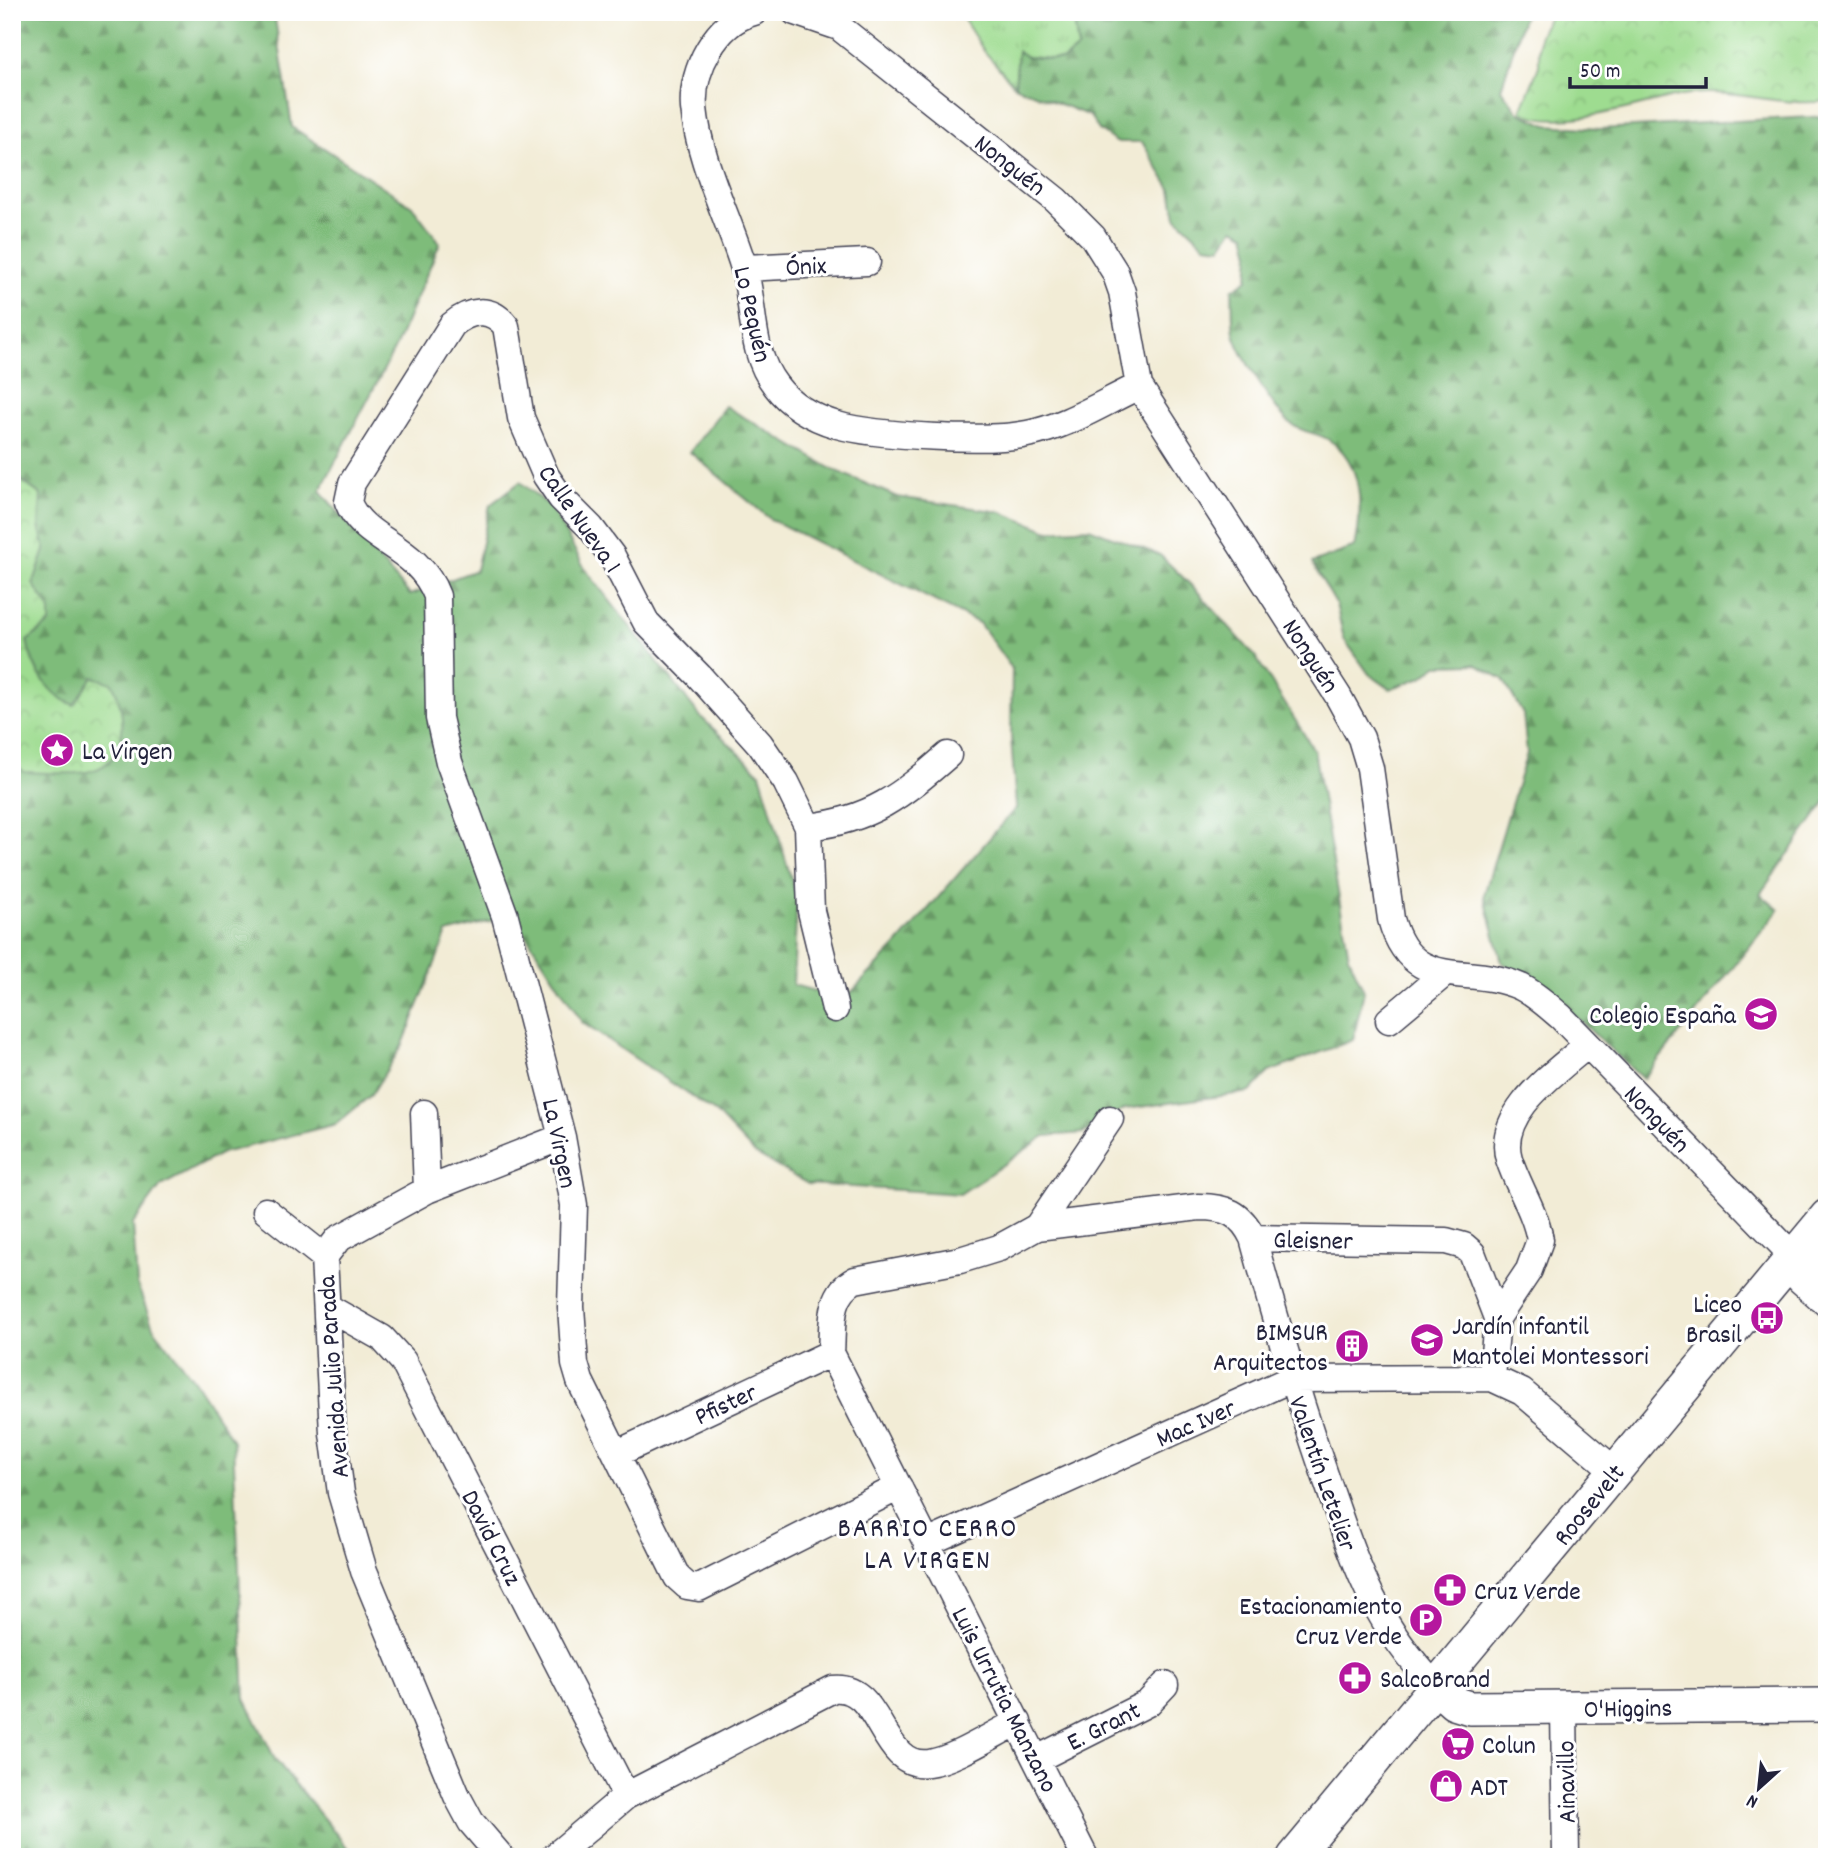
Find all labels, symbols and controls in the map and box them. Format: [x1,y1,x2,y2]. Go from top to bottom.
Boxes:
scale bar [1570,46,1706,90]
text: 50 m [1580,58,1620,88]
street label: Nonguén [965,127,1053,207]
street label: Ónix [785,249,828,288]
street label: Lo Pequén [722,263,780,366]
street label: Calle Nueva 1 [527,458,629,582]
street label: Nonguén [1271,612,1347,701]
place icon: La Virgen [38,731,76,769]
place label: La Virgen [82,735,173,772]
school or university icon: Colegio España [1742,995,1780,1033]
place label: Colegio España [1589,999,1737,1036]
street label: Nonguén [1614,1078,1697,1163]
street label: La Virgen [530,1096,585,1192]
street label: Gleisner [1273,1223,1353,1262]
street label: Avenida Julio Parada [310,1273,361,1479]
place label: Liceo Brasil [1686,1288,1742,1355]
bus stop icon: Liceo Brasil [1748,1299,1786,1337]
place label: Jardín infantil Mantolei Montessori [1452,1310,1649,1377]
place label: BIMSUR Arquitectos [1213,1316,1328,1383]
school or university icon: Jardín infantil Mantolei Montessori [1408,1321,1446,1359]
building icon: BIMSUR Arquitectos [1333,1327,1371,1365]
street label: Pfister [689,1375,764,1437]
street label: Mac Iver [1151,1391,1243,1459]
street label: Valentín Letelier [1277,1392,1365,1557]
street label: Roosevelt [1546,1457,1636,1555]
street label: David Cruz [450,1484,530,1593]
district label: BARRIO CERRO LA VIRGEN [838,1511,1018,1583]
pharmacy icon: Cruz Verde [1431,1571,1469,1609]
place label: Cruz Verde [1474,1575,1581,1612]
place label: Estacionamiento Cruz Verde [1239,1590,1402,1657]
street label: Luis Urrutia Manzano [940,1601,1066,1800]
parking icon: Estacionamiento Cruz Verde [1407,1601,1445,1639]
pharmacy icon: SalcoBrand [1336,1659,1374,1697]
place label: SalcoBrand [1380,1663,1490,1700]
street label: O'Higgins [1583,1691,1673,1730]
street label: E. Grant [1061,1694,1148,1762]
supermarket icon: Colun [1439,1725,1477,1763]
place label: Colun [1482,1729,1536,1766]
street label: Ainavillo [1549,1740,1588,1824]
north arrow [1724,1754,1794,1824]
shop icon: ADT [1427,1767,1465,1805]
place label: ADT [1470,1771,1509,1808]
text: N [1743,1786,1763,1814]

